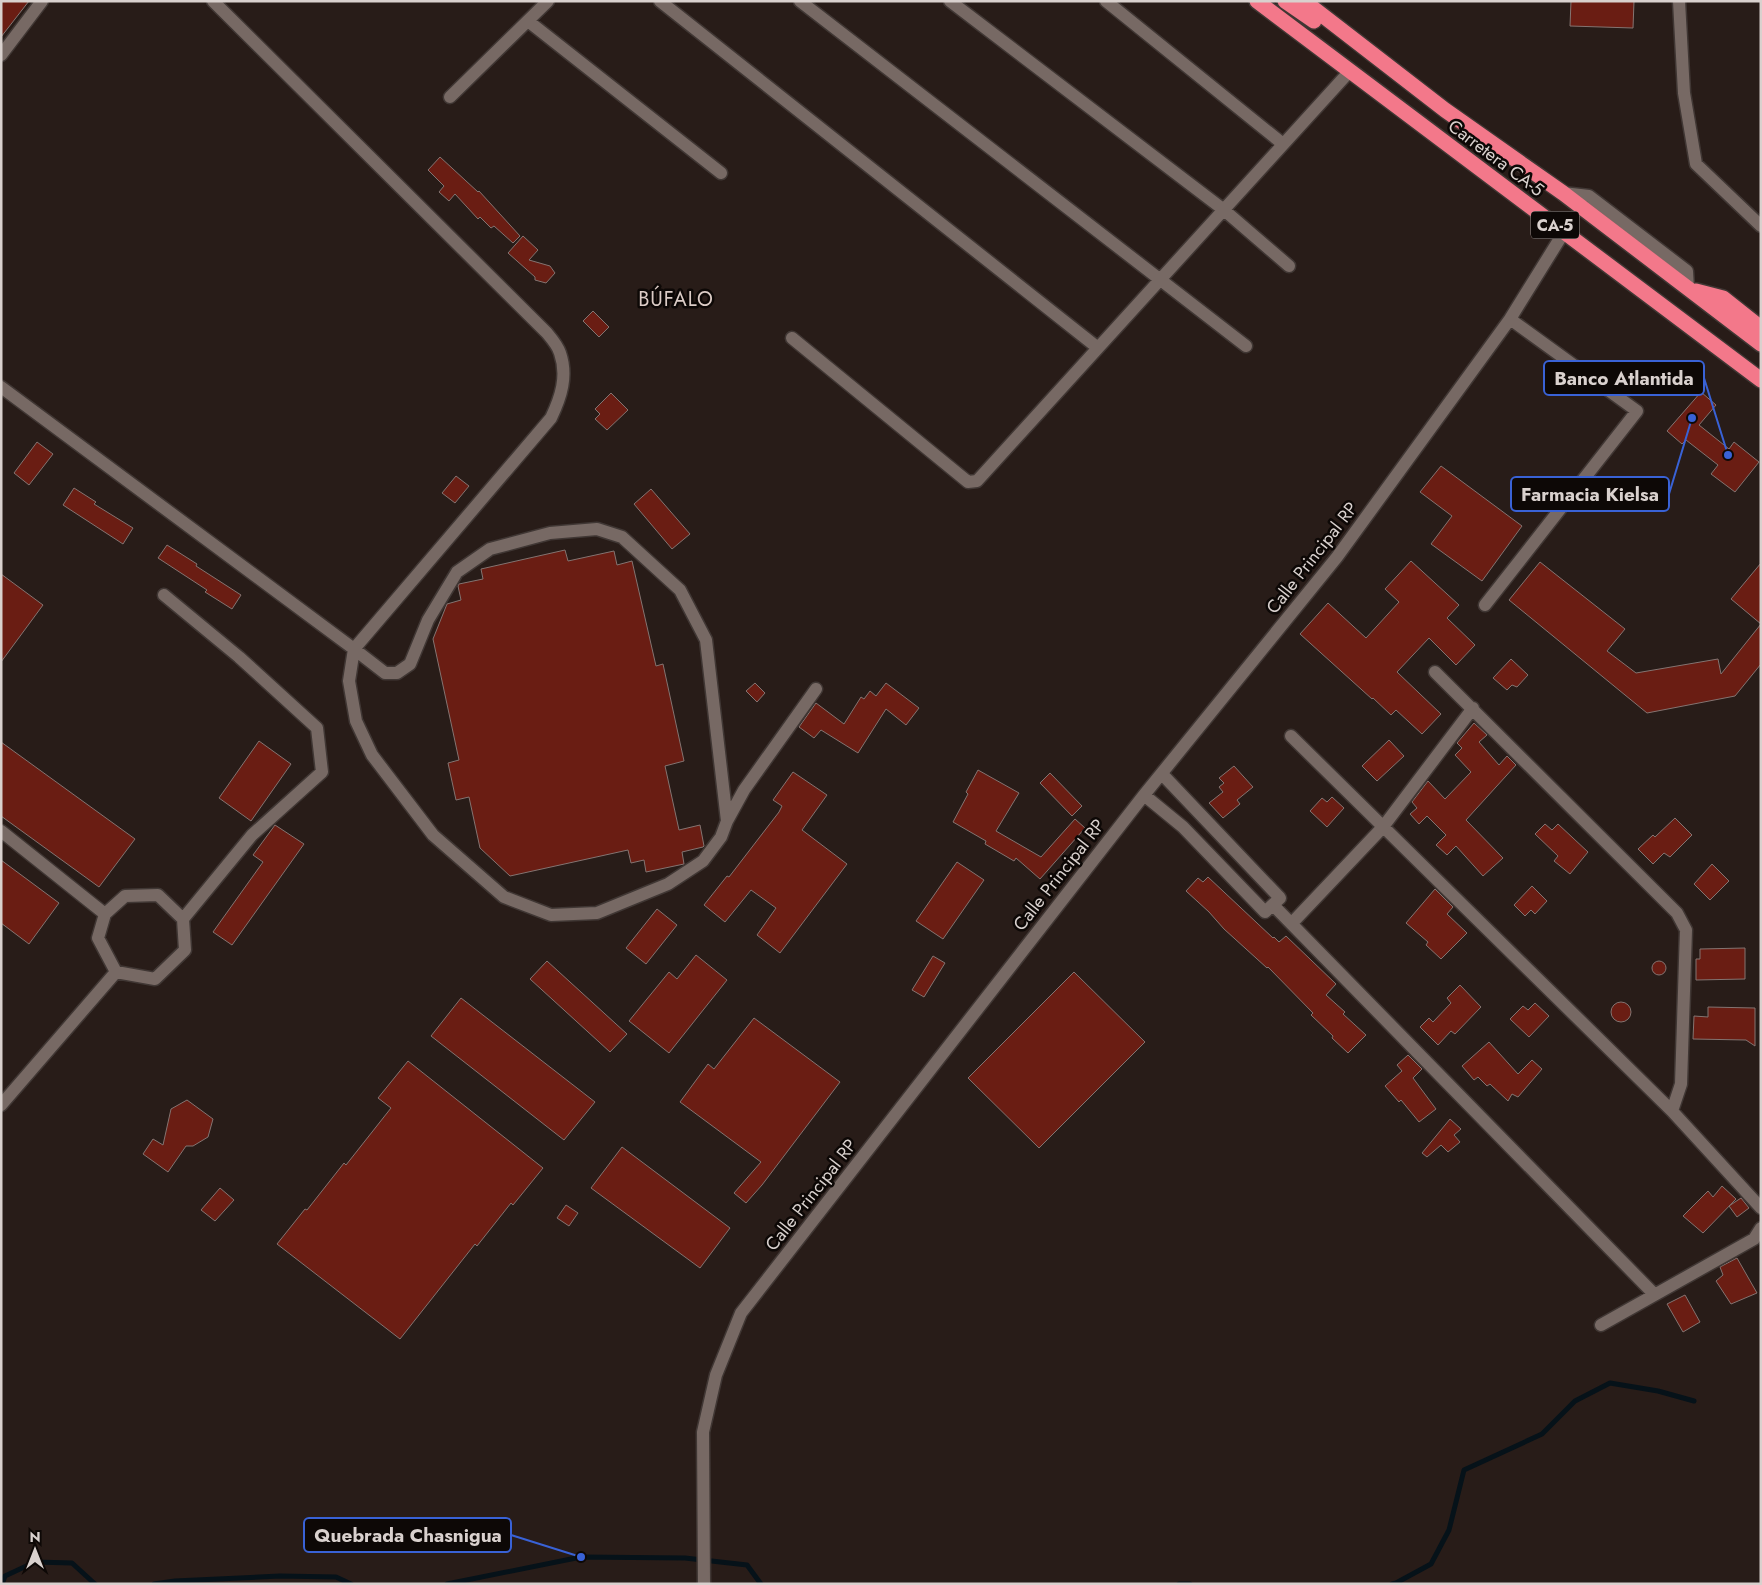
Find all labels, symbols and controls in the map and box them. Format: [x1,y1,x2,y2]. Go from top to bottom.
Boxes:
street label: Carretera CA-5 [1443,113,1549,203]
road number: CA-5 [1531,212,1579,238]
district label: BÚFALO [638,285,714,314]
callout: Banco Atlantida [1544,361,1704,395]
text: Banco Atlantida [1554,365,1694,392]
callout: Farmacia Kielsa [1511,477,1669,511]
text: Farmacia Kielsa [1521,481,1659,508]
street label: Calle Principal RP [1260,497,1364,619]
street label: Calle Principal RP [1007,814,1111,936]
street label: Calle Principal RP [759,1134,863,1256]
callout: Quebrada Chasnigua [304,1518,511,1552]
text: Quebrada Chasnigua [314,1522,502,1549]
north arrow [10,1525,60,1575]
text: N [29,1527,41,1547]

